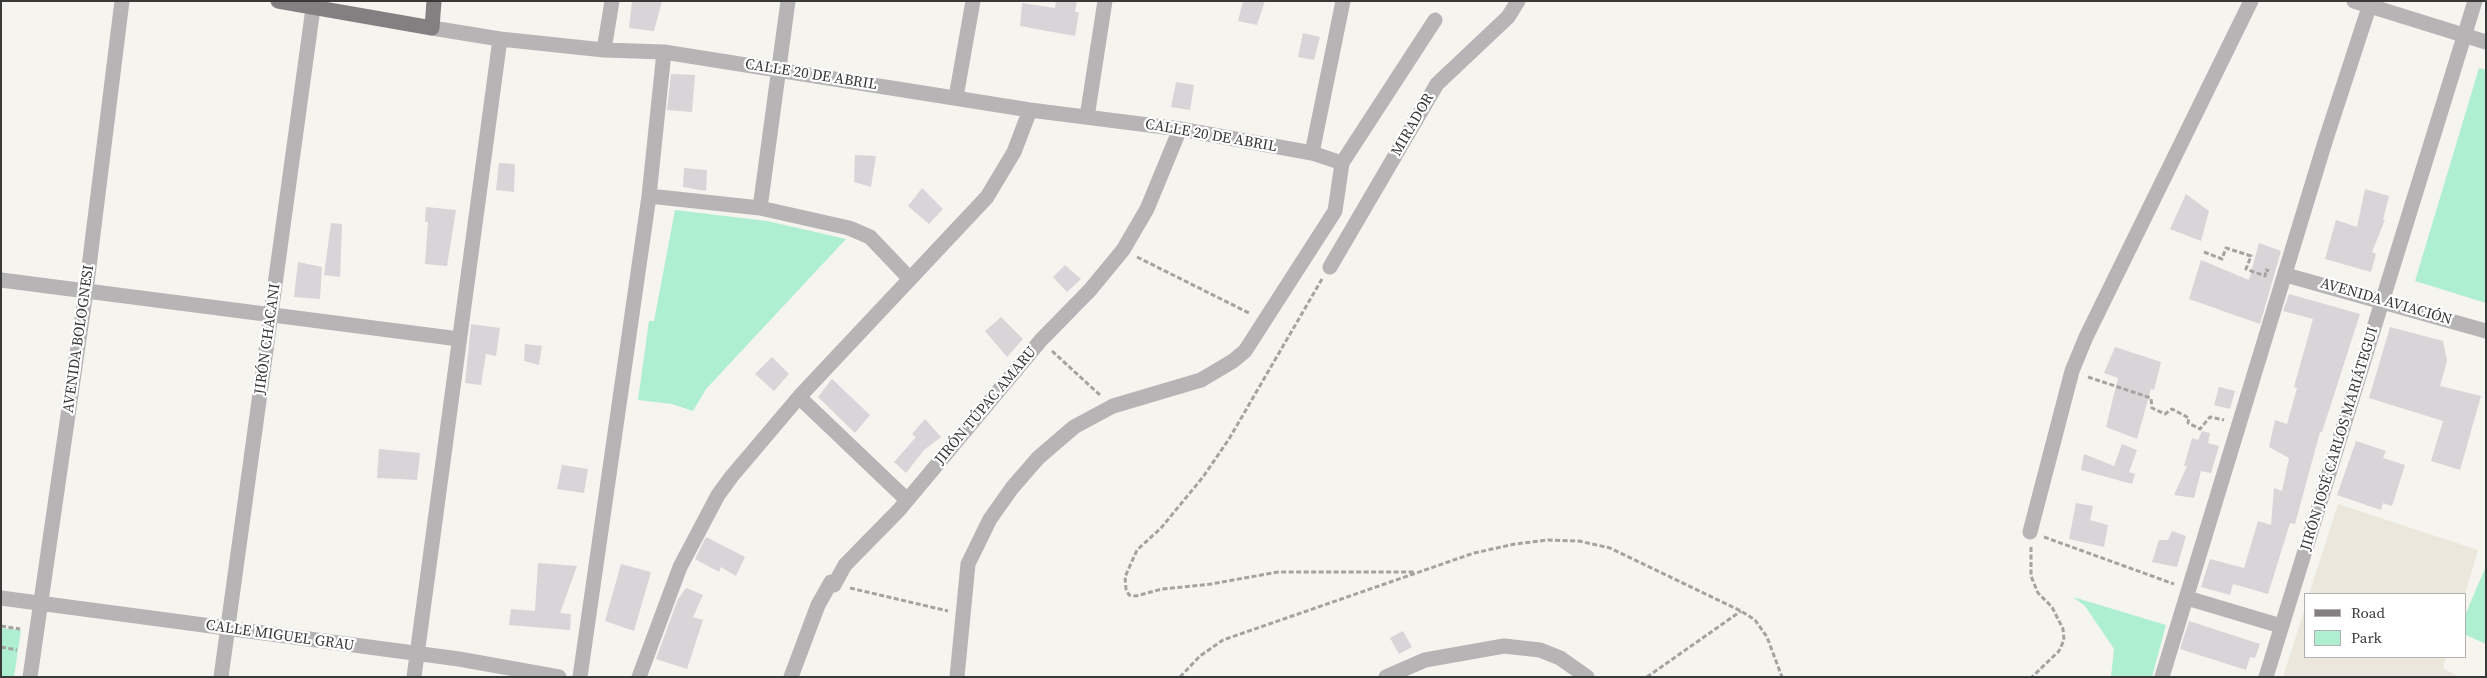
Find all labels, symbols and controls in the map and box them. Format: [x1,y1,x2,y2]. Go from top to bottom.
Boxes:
street label: CALLE 20 DE ABRIL [744,56,878,94]
street label: MIRADOR [1388,90,1438,160]
street label: CALLE 20 DE ABRIL [1144,116,1278,156]
street label: AVENIDA BOLOGNESI [60,264,98,414]
street label: AVENIDA AVIACIÓN [2318,275,2454,329]
street label: JIRÓN CHACANI [251,282,285,396]
street label: JIRÓN JOSÉ CARLOS MARIÁTEGUI [2297,325,2383,553]
street label: JIRÓN TÚPAC AMARU [931,343,1041,469]
legend [2304,593,2467,658]
text: Road [2351,602,2385,623]
street label: CALLE MIGUEL GRAU [205,617,355,655]
text: Park [2351,627,2382,648]

